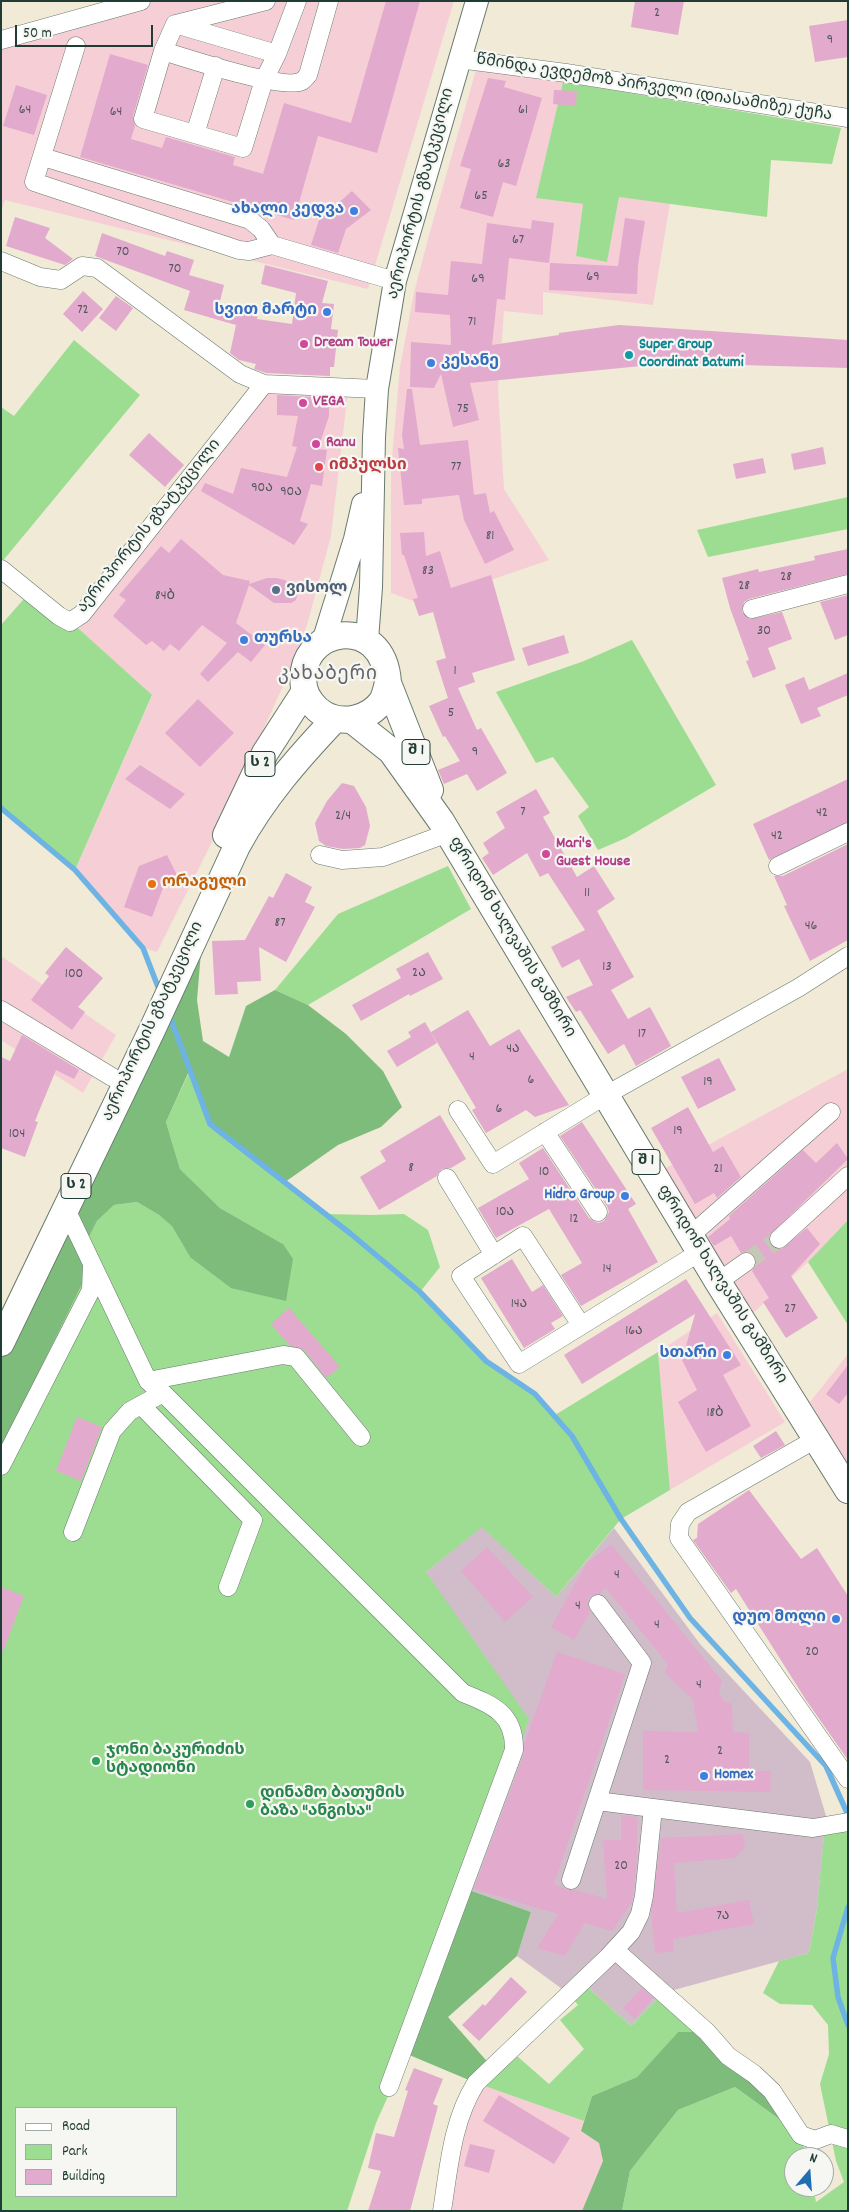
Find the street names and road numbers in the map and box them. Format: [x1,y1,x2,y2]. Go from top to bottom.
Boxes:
street label: წმინდა ევდემოზ პირველი (დიასამიზე) ქუჩა [475,51,833,127]
street label: აეროპორტის გზატკეცილი [385,86,459,302]
street label: აეროპორტის გზატკეცილი [74,436,226,618]
road number: შ 1 [402,740,430,764]
road number: ს 2 [245,752,275,776]
street label: ფრიდონ ხალვაშის გამზირი [443,834,579,1042]
street label: აეროპორტის გზატკეცილი [99,919,209,1125]
road number: შ 1 [632,1150,660,1174]
road number: ს 2 [61,1174,91,1198]
street label: ფრიდონ ხალვაშის გამზირი [652,1182,790,1388]

